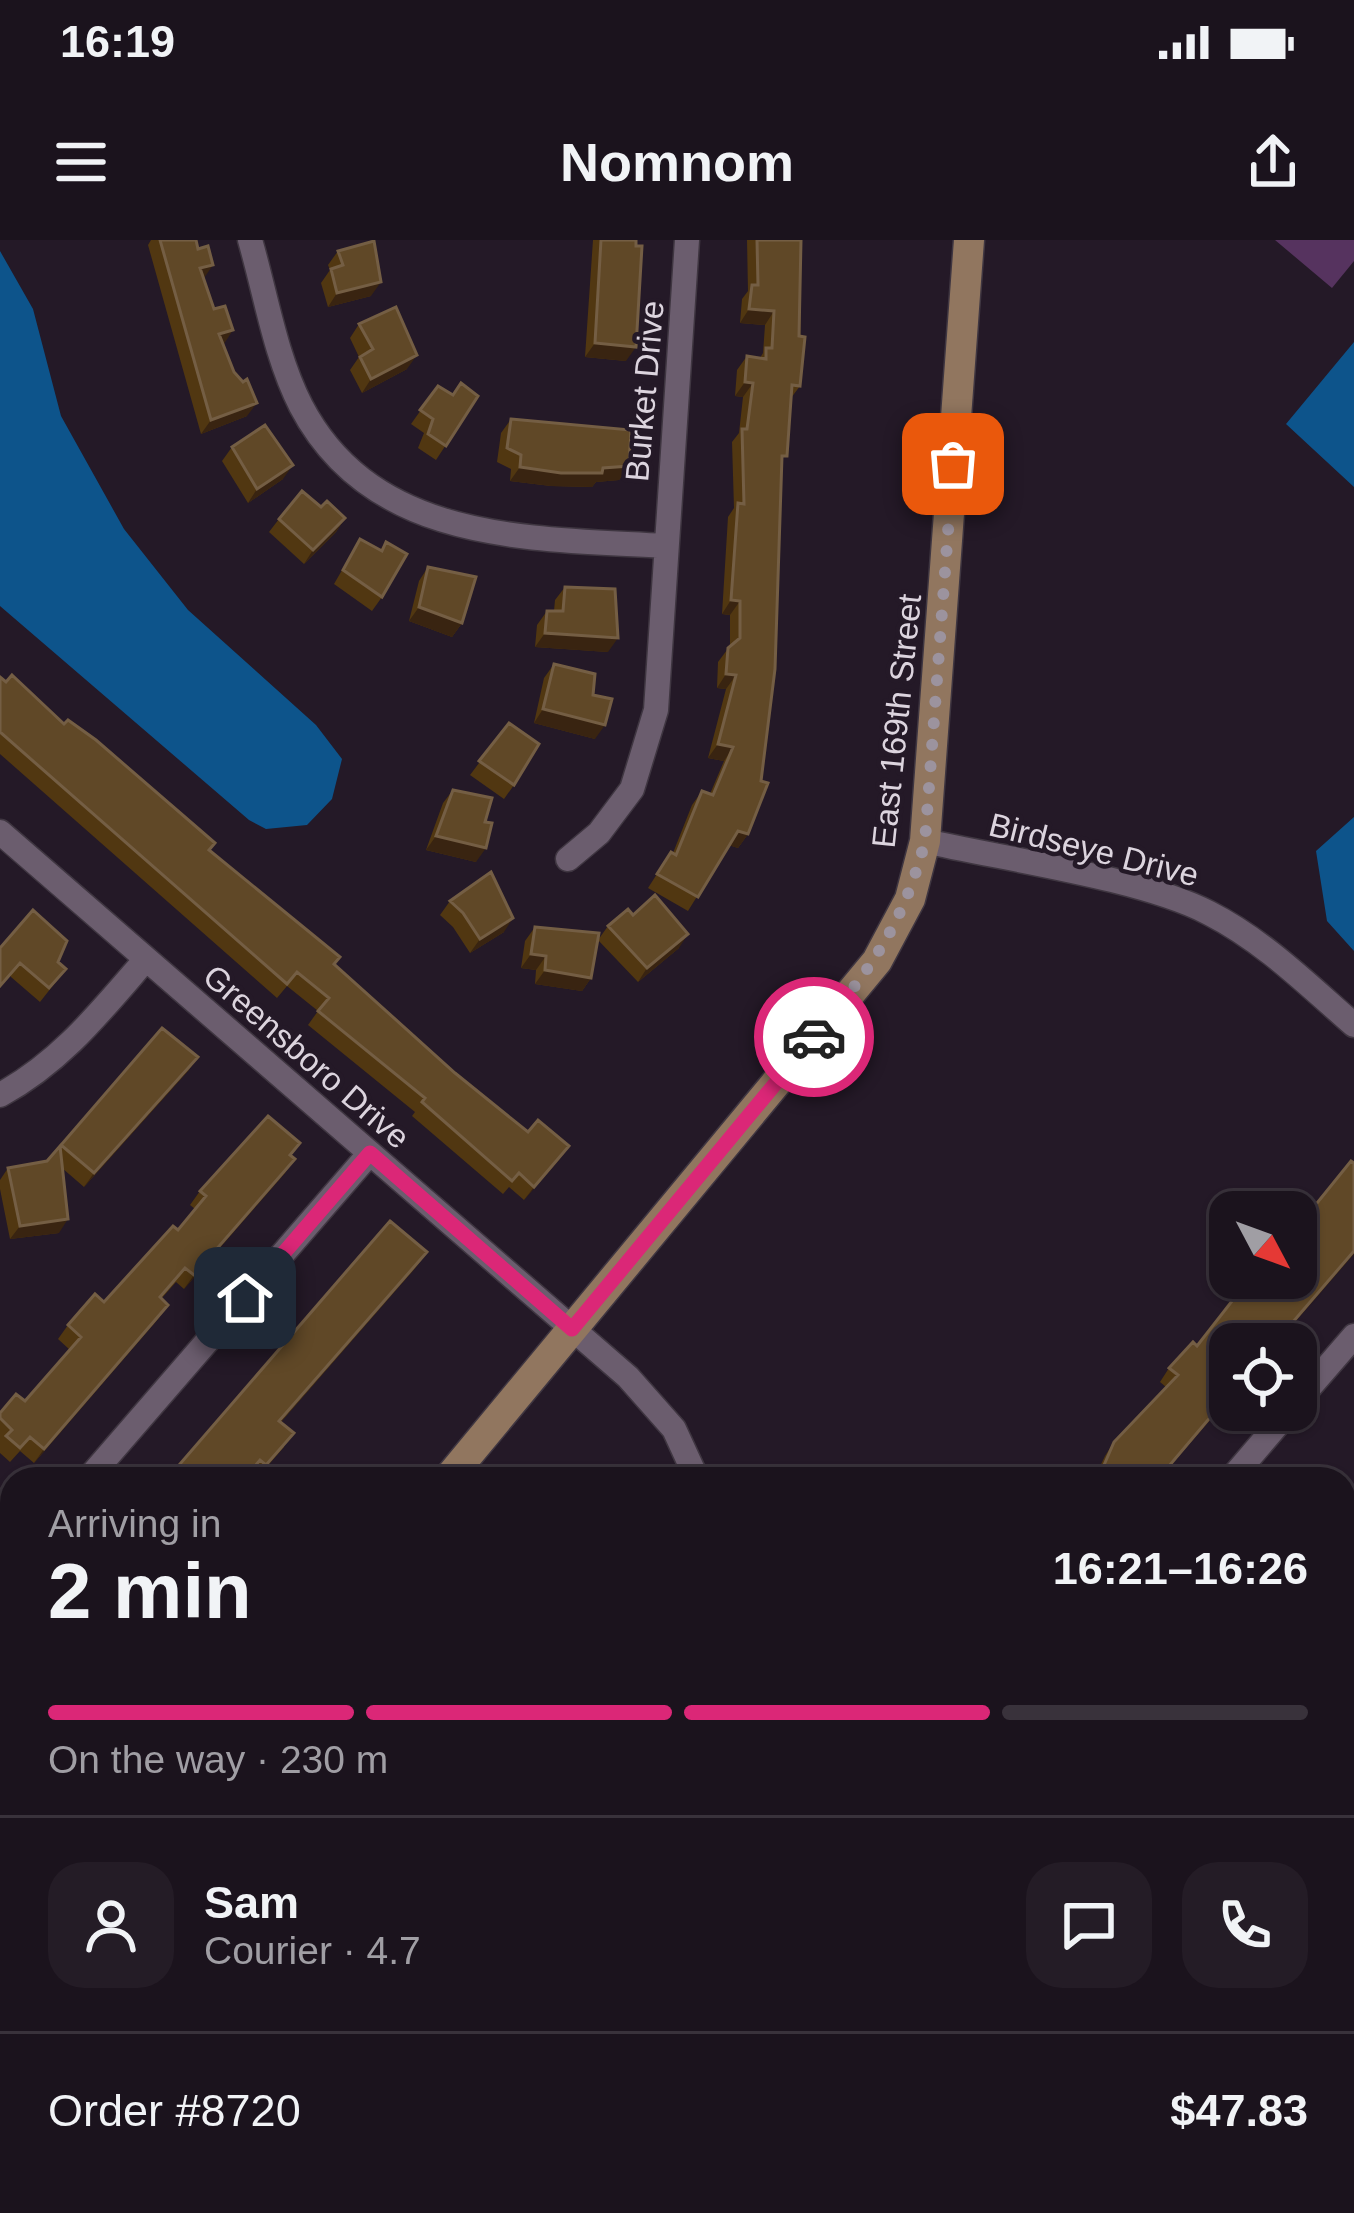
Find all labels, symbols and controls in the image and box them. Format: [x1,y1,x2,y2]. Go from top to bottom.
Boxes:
text: 16:19 [60,16,175,67]
icon: menu [48,129,114,195]
icon: share [1240,129,1306,195]
text: Nomnom [560,132,794,192]
street label: Burket Drive [618,299,671,483]
pin [902,413,1004,515]
icon: bag [920,431,986,497]
street label: East 169th Street [865,592,928,850]
street label: Birdseye Drive [985,806,1202,893]
street label: Greensboro Drive [196,957,417,1156]
courier [754,977,874,1097]
icon: car [781,1004,847,1070]
north arrow [1209,1191,1317,1299]
map controls [1209,1191,1317,1431]
pin [194,1247,296,1349]
icon: home [212,1265,278,1331]
button: locate [1209,1323,1317,1431]
text: Arriving in [48,1502,221,1545]
text: 16:21–16:26 [1053,1543,1308,1594]
text: 2 min [48,1547,252,1635]
text: On the way · 230 m [48,1738,388,1781]
button: person [48,1862,174,1988]
button: chat [1026,1862,1152,1988]
button: phone [1182,1862,1308,1988]
text: Sam [204,1877,299,1928]
text: Courier · 4.7 [204,1929,421,1972]
text: Order #8720 [48,2085,301,2136]
text: $47.83 [1170,2085,1308,2136]

